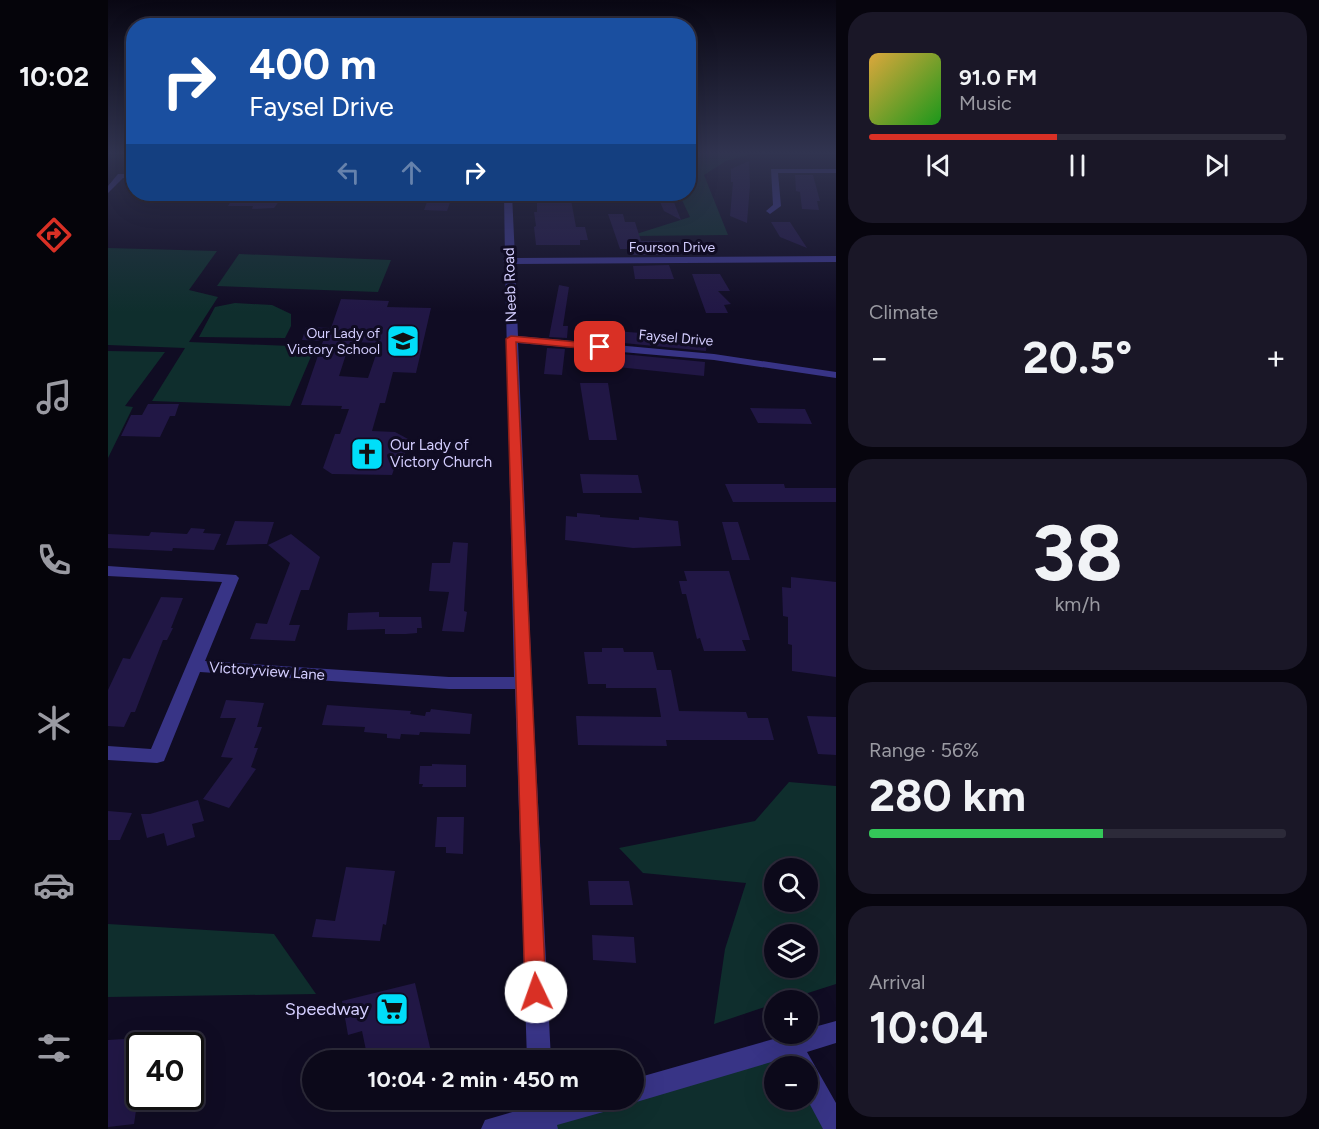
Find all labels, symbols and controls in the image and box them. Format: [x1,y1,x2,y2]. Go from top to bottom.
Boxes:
text: 400 m [249,39,377,90]
icon: right [150,42,228,120]
text: 10:02 [19,60,89,93]
text: 91.0 FM [959,64,1037,91]
text: Faysel Drive [249,90,394,123]
text: Music [959,91,1012,115]
icon: previous [922,149,955,182]
icon: pause [1061,149,1094,182]
icon: next [1200,149,1233,182]
icon: left [332,156,365,189]
icon: ahead [395,156,428,189]
icon: right [458,156,491,189]
icon: directions [33,214,75,256]
street label: Fourson Drive [629,239,716,256]
street label: Neeb Road [500,247,520,323]
text: Climate [869,300,938,324]
pin [574,321,625,372]
school or university icon: Our Lady of Victory School [385,323,421,359]
place label: Our Lady of Victory School [287,325,381,358]
street label: Faysel Drive [638,326,714,350]
icon: arrive [583,330,616,363]
text: 20.5° [1023,330,1132,384]
text: − [869,338,890,377]
text: + [1265,338,1286,377]
icon: music [33,376,75,418]
church icon: Our Lady of Victory Church [349,436,385,472]
place label: Our Lady of Victory Church [390,436,492,471]
text: 38 [1032,506,1123,600]
icon: phone [33,539,75,581]
text: km/h [1055,592,1100,616]
street label: Victoryview Lane [208,658,326,684]
icon: climate [33,702,75,744]
text: Range · 56% [869,738,979,762]
text: 280 km [869,768,1026,822]
map controls [764,858,818,1110]
button: search [764,858,818,912]
icon: car [33,864,75,906]
button: layers [764,924,818,978]
position arrow [504,960,568,1024]
text: Arrival [869,970,925,994]
button: + [764,990,818,1044]
supermarket icon: Speedway [374,991,410,1027]
place label: Speedway [285,998,370,1020]
text: 10:04 [869,1000,988,1054]
icon: filters [33,1027,75,1069]
speed limit sign: 40 [126,1032,204,1110]
button: − [764,1056,818,1110]
text: 10:04 · 2 min · 450 m [367,1066,579,1093]

